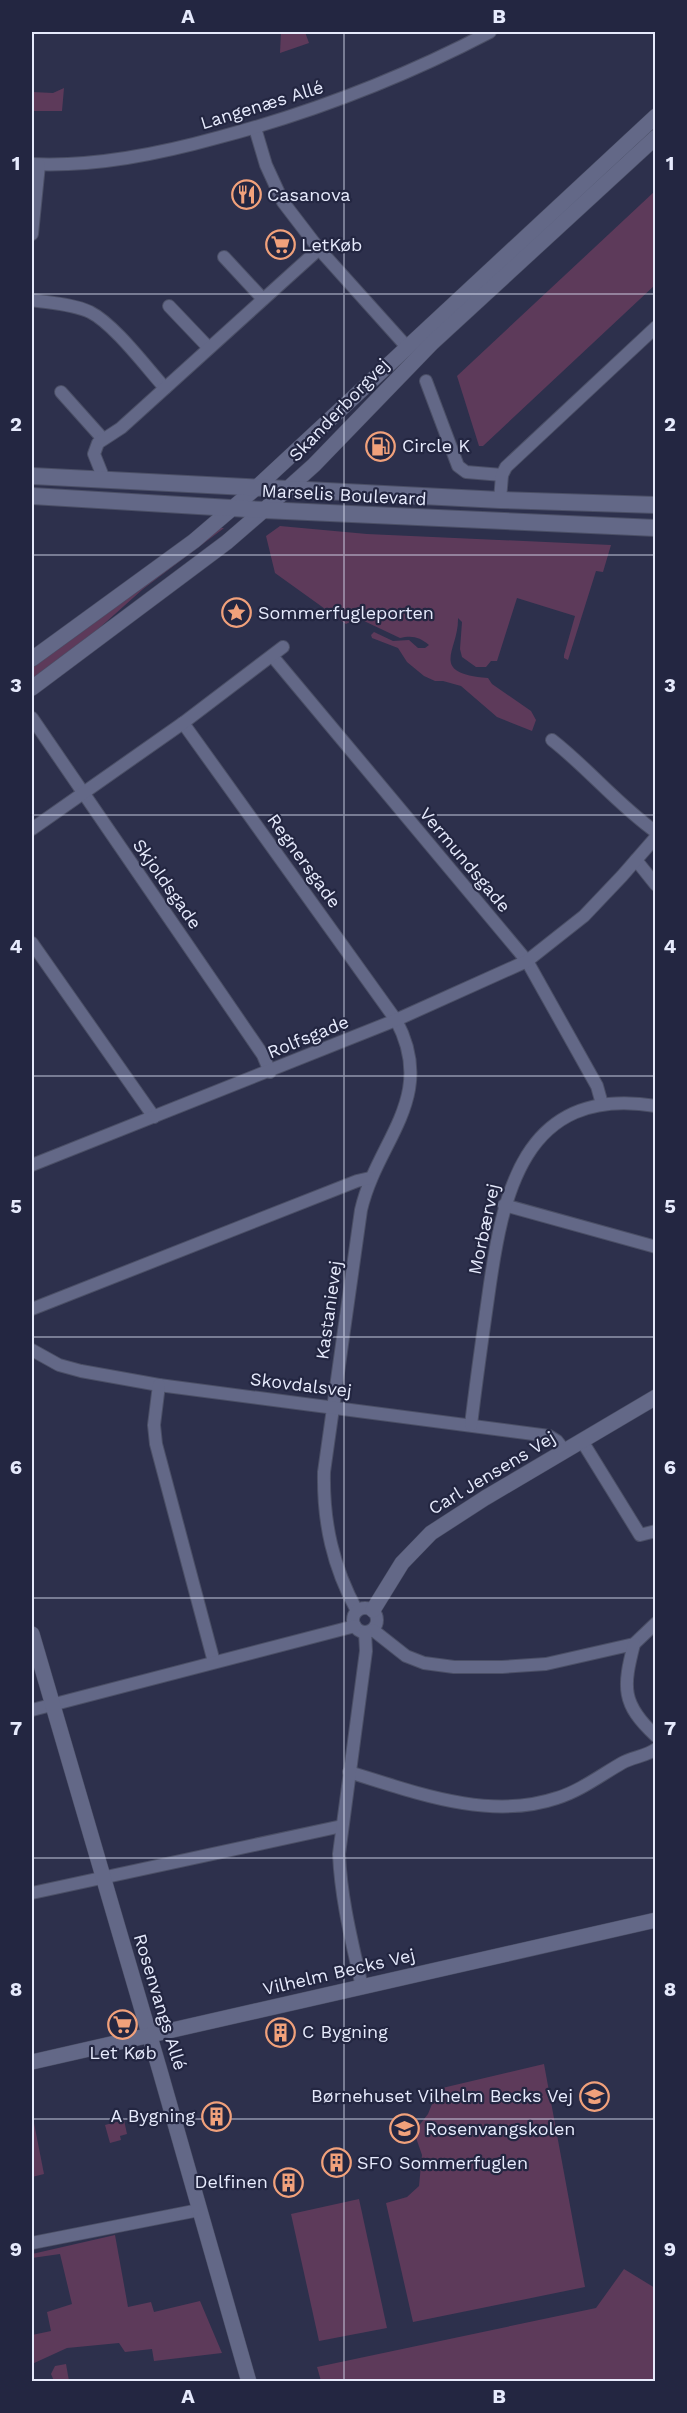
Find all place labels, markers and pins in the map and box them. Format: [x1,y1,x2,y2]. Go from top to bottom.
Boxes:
restaurant icon: Casanova [230,179,262,211]
place label: Casanova [267,184,350,205]
supermarket icon: LetKøb [264,229,296,261]
place label: LetKøb [301,234,362,255]
fuel station icon: Circle K [365,430,397,462]
place label: Circle K [402,435,470,456]
place icon: Sommerfugleporten [221,597,253,629]
place label: Sommerfugleporten [258,602,434,623]
supermarket icon: Let Køb [107,2008,139,2040]
building icon: C Bygning [265,2016,297,2048]
place label: C Bygning [302,2021,388,2042]
place label: Let Køb [89,2042,157,2063]
school or university icon: Børnehuset Vilhelm Becks Vej [578,2080,610,2112]
place label: Børnehuset Vilhelm Becks Vej [311,2085,573,2106]
building icon: A Bygning [200,2100,232,2132]
place label: A Bygning [110,2105,195,2126]
school or university icon: Rosenvangskolen [388,2113,420,2145]
place label: Rosenvangskolen [425,2118,575,2139]
building icon: SFO Sommerfuglen [320,2147,352,2179]
place label: SFO Sommerfuglen [357,2152,528,2173]
building icon: Delfinen [273,2166,305,2198]
place label: Delfinen [195,2171,268,2192]

